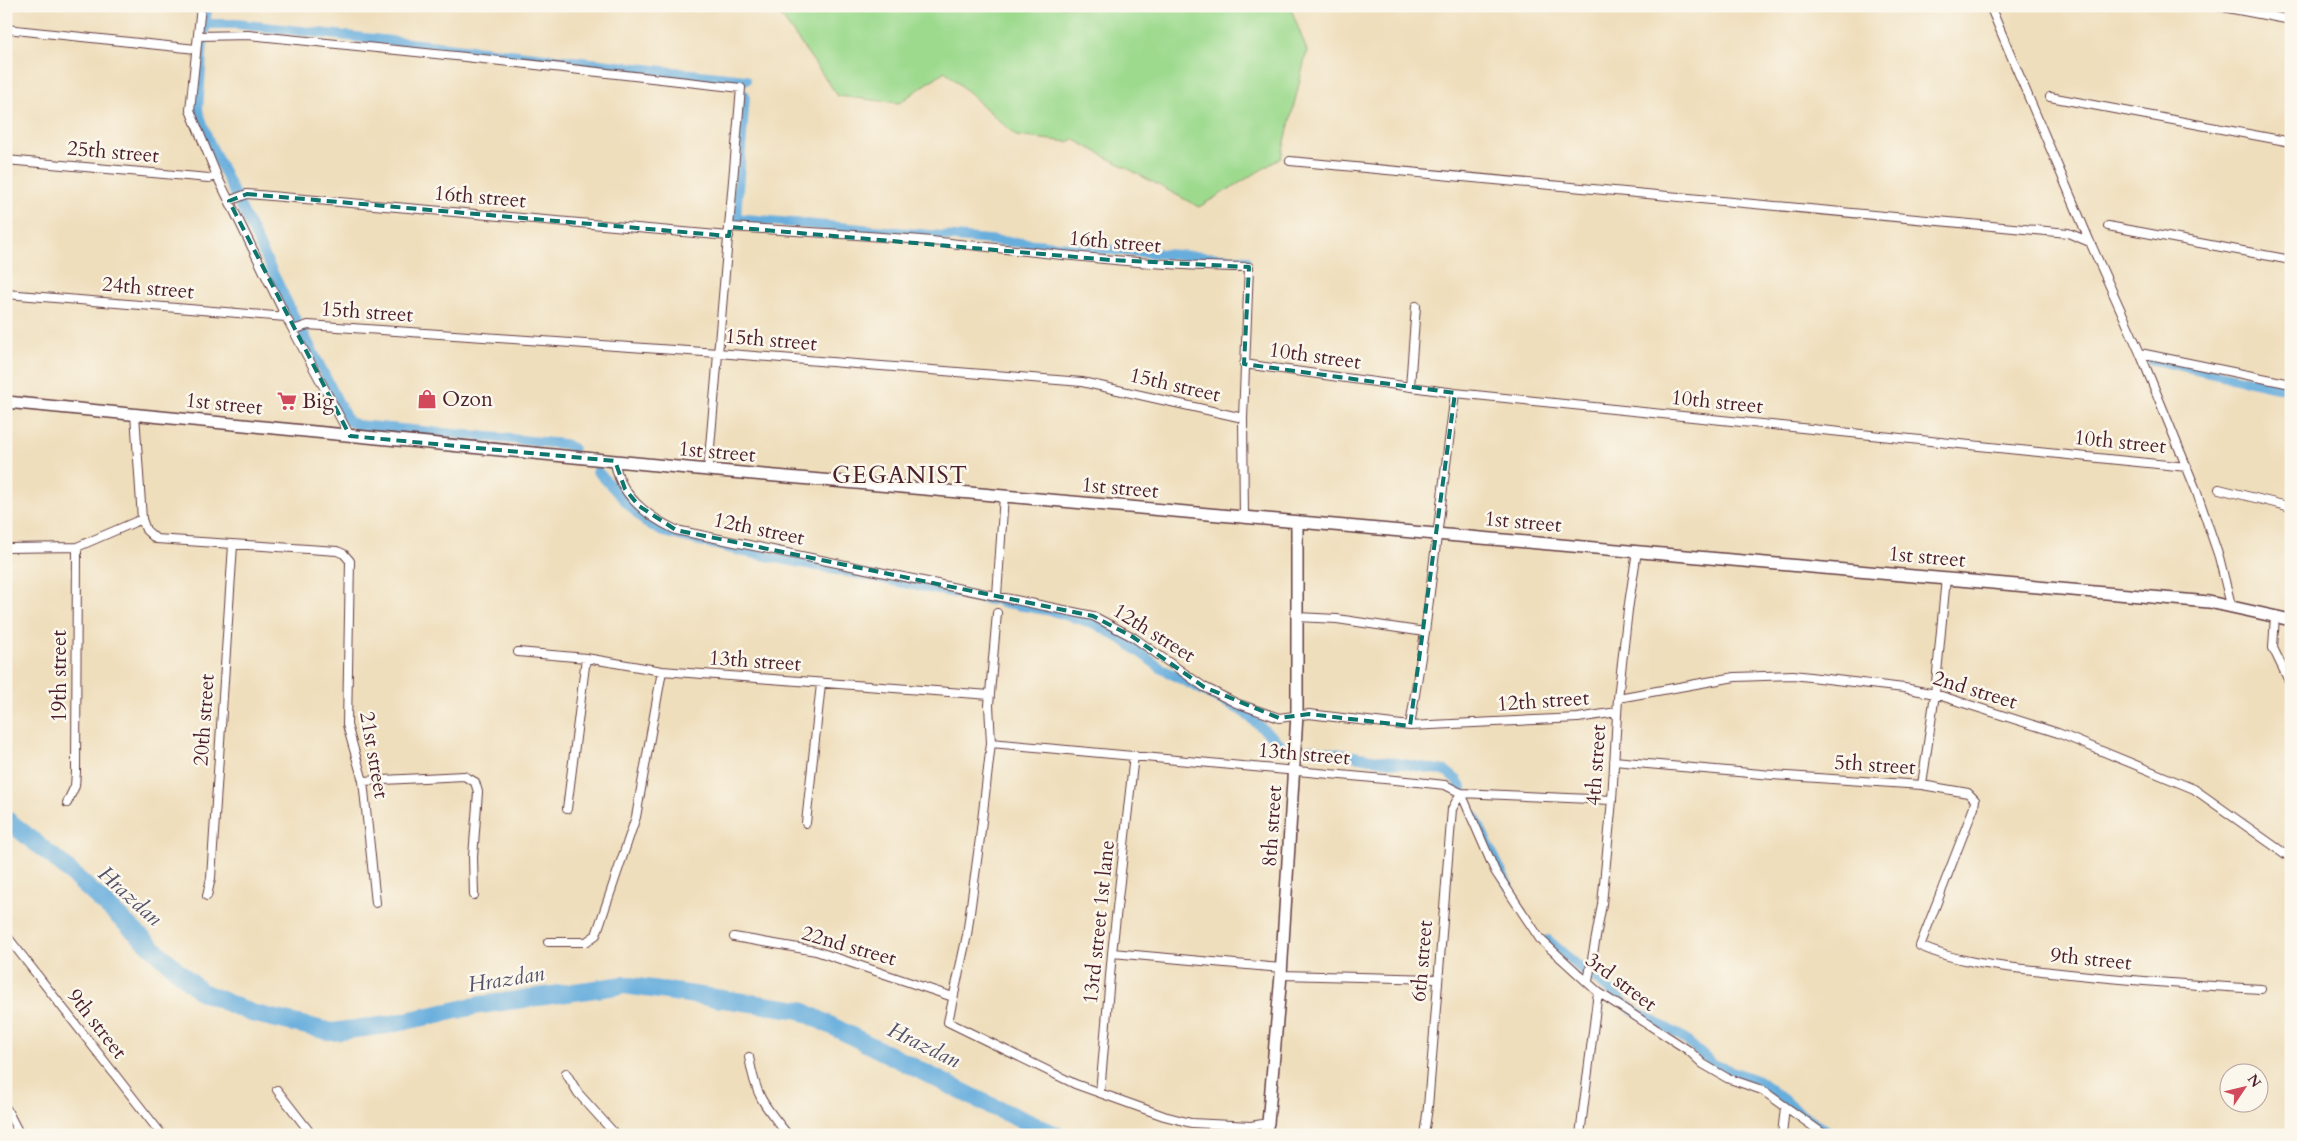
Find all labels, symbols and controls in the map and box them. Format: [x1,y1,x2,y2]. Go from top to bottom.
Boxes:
street label: 25th street [66,134,161,171]
street label: 16th street [433,179,528,216]
street label: 16th street [1068,224,1163,261]
street label: 24th street [101,270,196,307]
street label: 15th street [320,294,414,330]
street label: 15th street [724,322,819,359]
street label: 10th street [1267,335,1363,377]
street label: 15th street [1127,360,1224,410]
street label: 10th street [1670,383,1765,421]
place label: Ozon [442,385,493,414]
street label: 1st street [184,386,264,422]
place label: Big [302,387,334,416]
shop icon: Ozon [416,388,438,410]
supermarket icon: Big [276,390,298,412]
street label: 10th street [2073,423,2168,461]
street label: 1st street [677,434,757,470]
district label: GEGANIST [832,459,968,492]
street label: 1st street [1080,470,1160,506]
street label: 1st street [1483,504,1563,540]
street label: 12th street [711,505,808,553]
street label: 1st street [1887,539,1967,575]
street label: 12th street [1107,596,1201,670]
street label: 19th street [45,629,74,722]
street label: 13th street [708,643,802,679]
street label: 2nd street [1929,663,2021,717]
street label: 20th street [186,673,222,767]
street label: 12th street [1496,683,1590,719]
street label: 21st street [352,709,396,801]
street label: 4th street [1579,723,1613,807]
street label: 13th street [1257,736,1352,773]
street label: 5th street [1833,748,1917,782]
street label: 8th street [1255,784,1289,868]
street label: 13rd street 1st lane [1076,839,1122,1005]
water label: Hrazdan [91,859,169,933]
street label: 22nd street [798,919,900,973]
street label: 6th street [1404,919,1440,1003]
street label: 9th street [2049,940,2133,978]
street label: 3rd street [1579,946,1663,1019]
water label: Hrazdan [466,958,547,1000]
street label: 9th street [60,983,134,1065]
water label: Hrazdan [883,1015,965,1075]
north arrow [2220,1064,2270,1114]
text: N [2243,1070,2266,1091]

